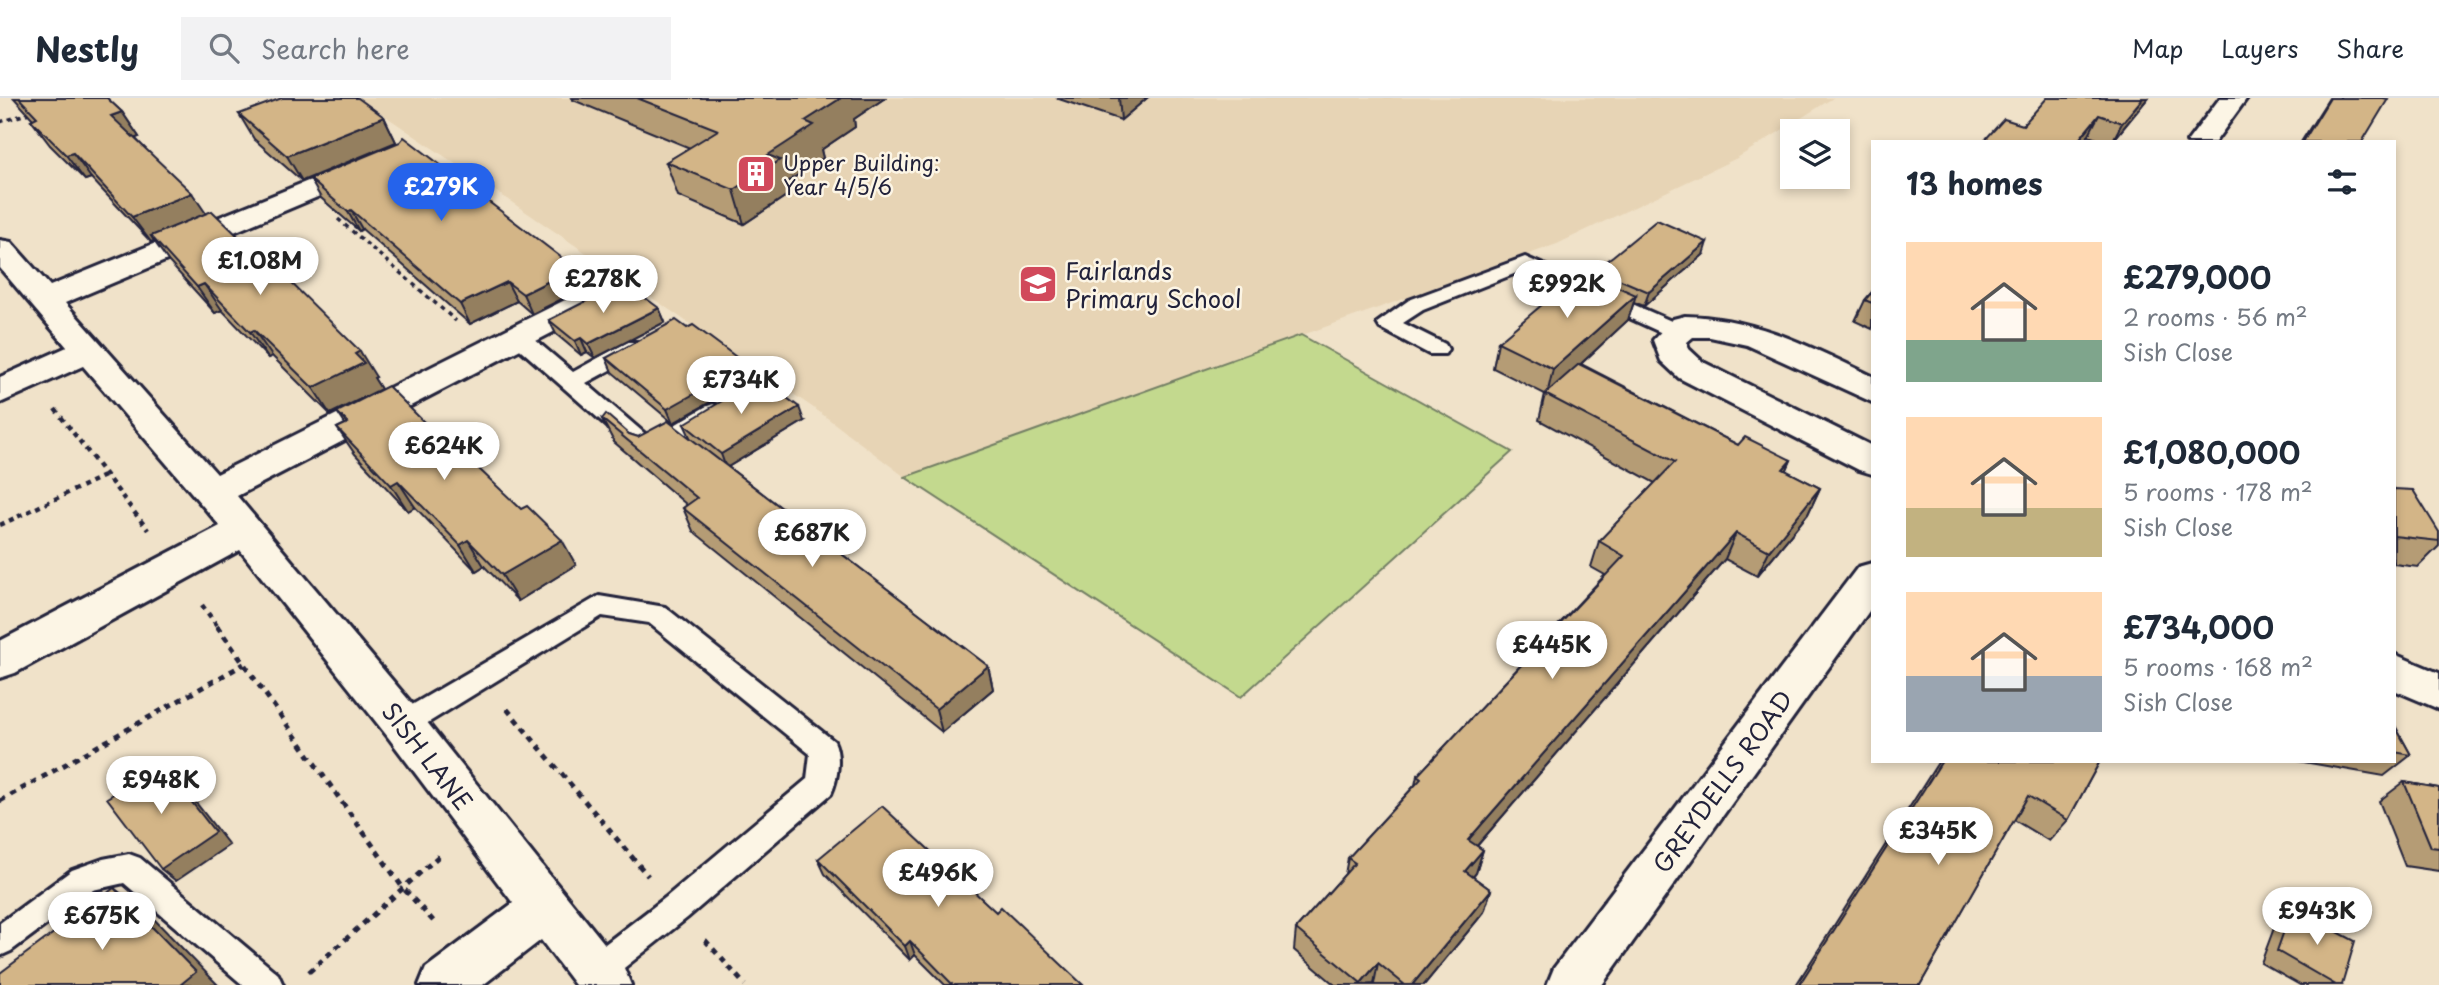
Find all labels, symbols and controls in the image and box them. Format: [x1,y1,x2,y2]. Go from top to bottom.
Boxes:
search box [181,17,671,80]
text: Nestly [35,23,139,73]
icon: search [205,29,243,67]
text: Search here [261,29,410,68]
text: Map [2132,30,2183,66]
text: Layers [2221,30,2298,66]
text: Share [2336,30,2404,66]
map controls [1780,119,1850,189]
button: layers [1780,119,1850,189]
place label: Upper Building: Year 4/5/6 [783,146,940,202]
building icon: Upper Building: Year 4/5/6 [735,153,777,195]
text: 13 homes [1906,160,2043,205]
icon: filters [2323,163,2361,201]
pin: £279K [392,164,490,223]
text: £279K [404,168,478,203]
pin: £1.08M [203,238,317,297]
text: £1.08M [218,242,302,277]
place label: Fairlands Primary School [1065,252,1242,316]
text: £279,000 [2123,254,2271,299]
pin: £278K [554,256,652,315]
text: £278K [565,260,641,295]
pin: £992K [1518,260,1616,320]
school or university icon: Fairlands Primary School [1017,263,1059,305]
text: £992K [1529,265,1605,300]
icon: home [1962,270,2046,354]
text: 2 rooms · 56 m² [2123,299,2308,334]
text: Sish Close [2123,334,2233,369]
pin: £734K [692,356,790,416]
text: £734K [703,361,779,396]
pin: £624K [395,422,493,482]
text: £624K [405,427,483,462]
text: £1,080,000 [2123,429,2300,474]
icon: home [1962,445,2046,529]
text: 5 rooms · 178 m² [2123,474,2313,509]
text: Sish Close [2123,509,2233,544]
pin: £687K [763,510,861,569]
text: £687K [774,514,850,549]
text: £734,000 [2123,604,2274,649]
icon: home [1962,620,2046,704]
pin: £445K [1503,622,1601,681]
text: £445K [1512,626,1592,661]
text: 5 rooms · 168 m² [2123,649,2313,684]
street label: GREYDELLS ROAD [1643,682,1801,880]
text: Sish Close [2123,684,2233,719]
street label: SISH LANE [374,694,482,818]
pin: £948K [112,756,210,816]
text: £948K [122,761,200,796]
pin: £345K [1889,808,1987,867]
text: £345K [1899,812,1977,847]
pin: £496K [889,850,987,909]
text: £496K [898,854,978,889]
pin: £943K [2268,888,2366,947]
pin: £675K [53,892,151,952]
text: £943K [2278,892,2356,927]
text: £675K [64,897,140,932]

